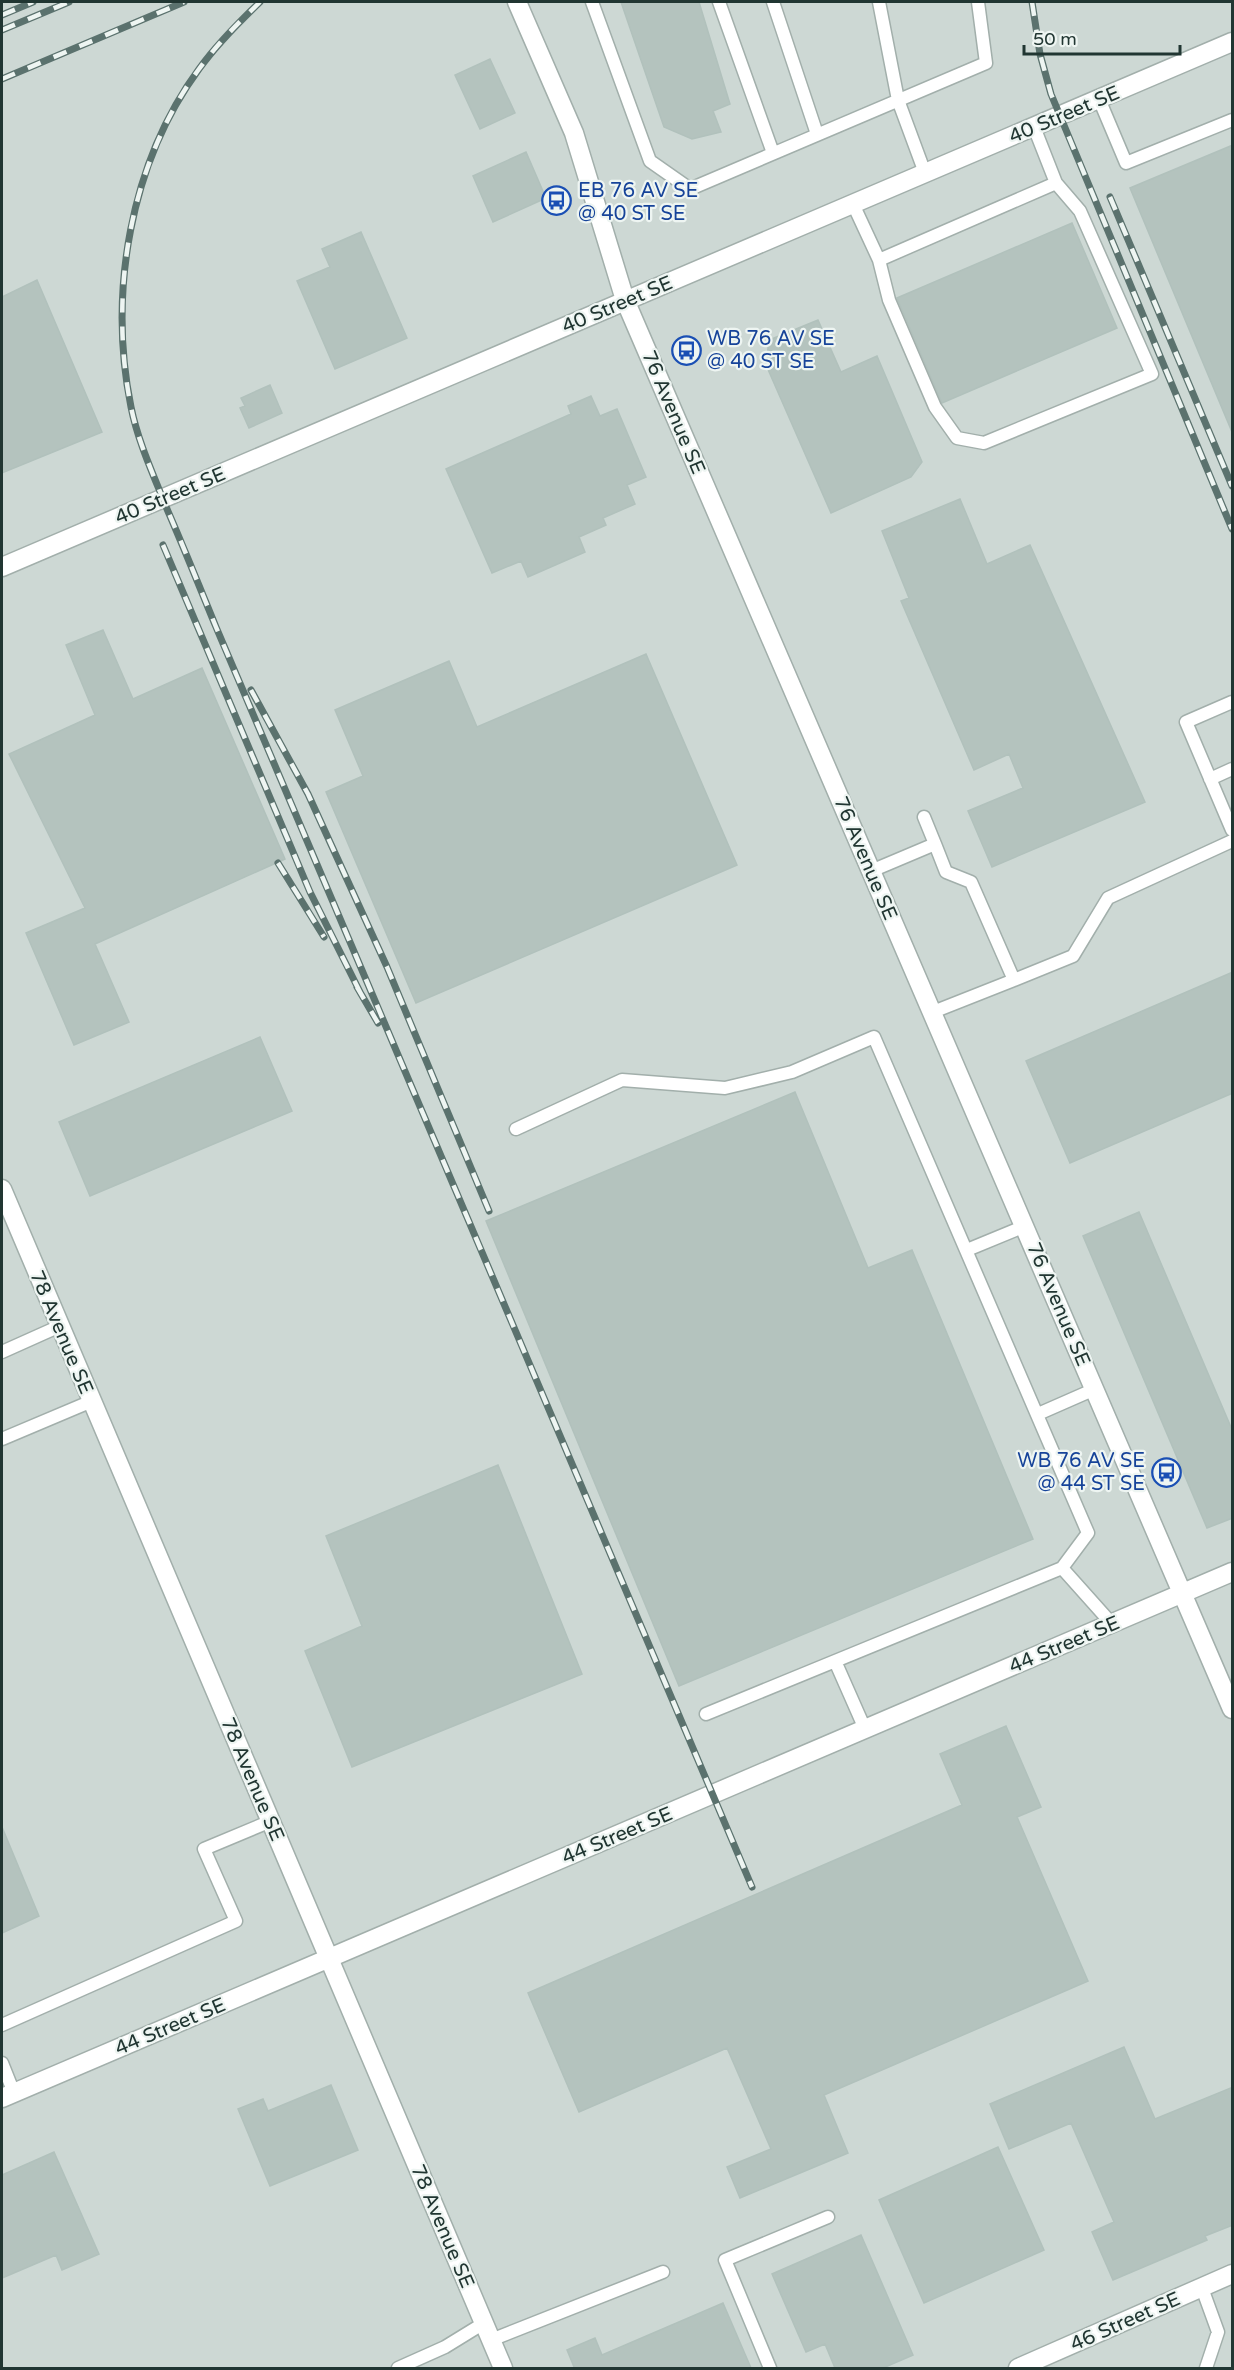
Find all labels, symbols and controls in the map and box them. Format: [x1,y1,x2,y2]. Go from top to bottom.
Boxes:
scale bar [1024,18,1180,56]
text: 50 m [1033,28,1077,50]
street label: 40 Street SE [1006,81,1123,149]
place label: EB 76 AV SE @ 40 ST SE [578,179,698,226]
bus stop icon: EB 76 AV SE @ 40 ST SE [541,185,573,217]
street label: 40 Street SE [559,271,676,339]
place label: WB 76 AV SE @ 40 ST SE [707,327,835,374]
bus stop icon: WB 76 AV SE @ 40 ST SE [670,334,702,366]
street label: 76 Avenue SE [636,347,710,478]
street label: 40 Street SE [112,462,229,530]
street label: 76 Avenue SE [828,793,902,924]
street label: 76 Avenue SE [1021,1239,1095,1370]
street label: 78 Avenue SE [24,1267,98,1398]
place label: WB 76 AV SE @ 44 ST SE [1017,1449,1145,1496]
bus stop icon: WB 76 AV SE @ 44 ST SE [1150,1456,1182,1488]
street label: 44 Street SE [1006,1611,1123,1679]
street label: 78 Avenue SE [215,1714,289,1845]
street label: 44 Street SE [559,1802,676,1870]
street label: 44 Street SE [112,1993,229,2061]
street label: 78 Avenue SE [405,2161,479,2292]
street label: 46 Street SE [1067,2287,1184,2357]

